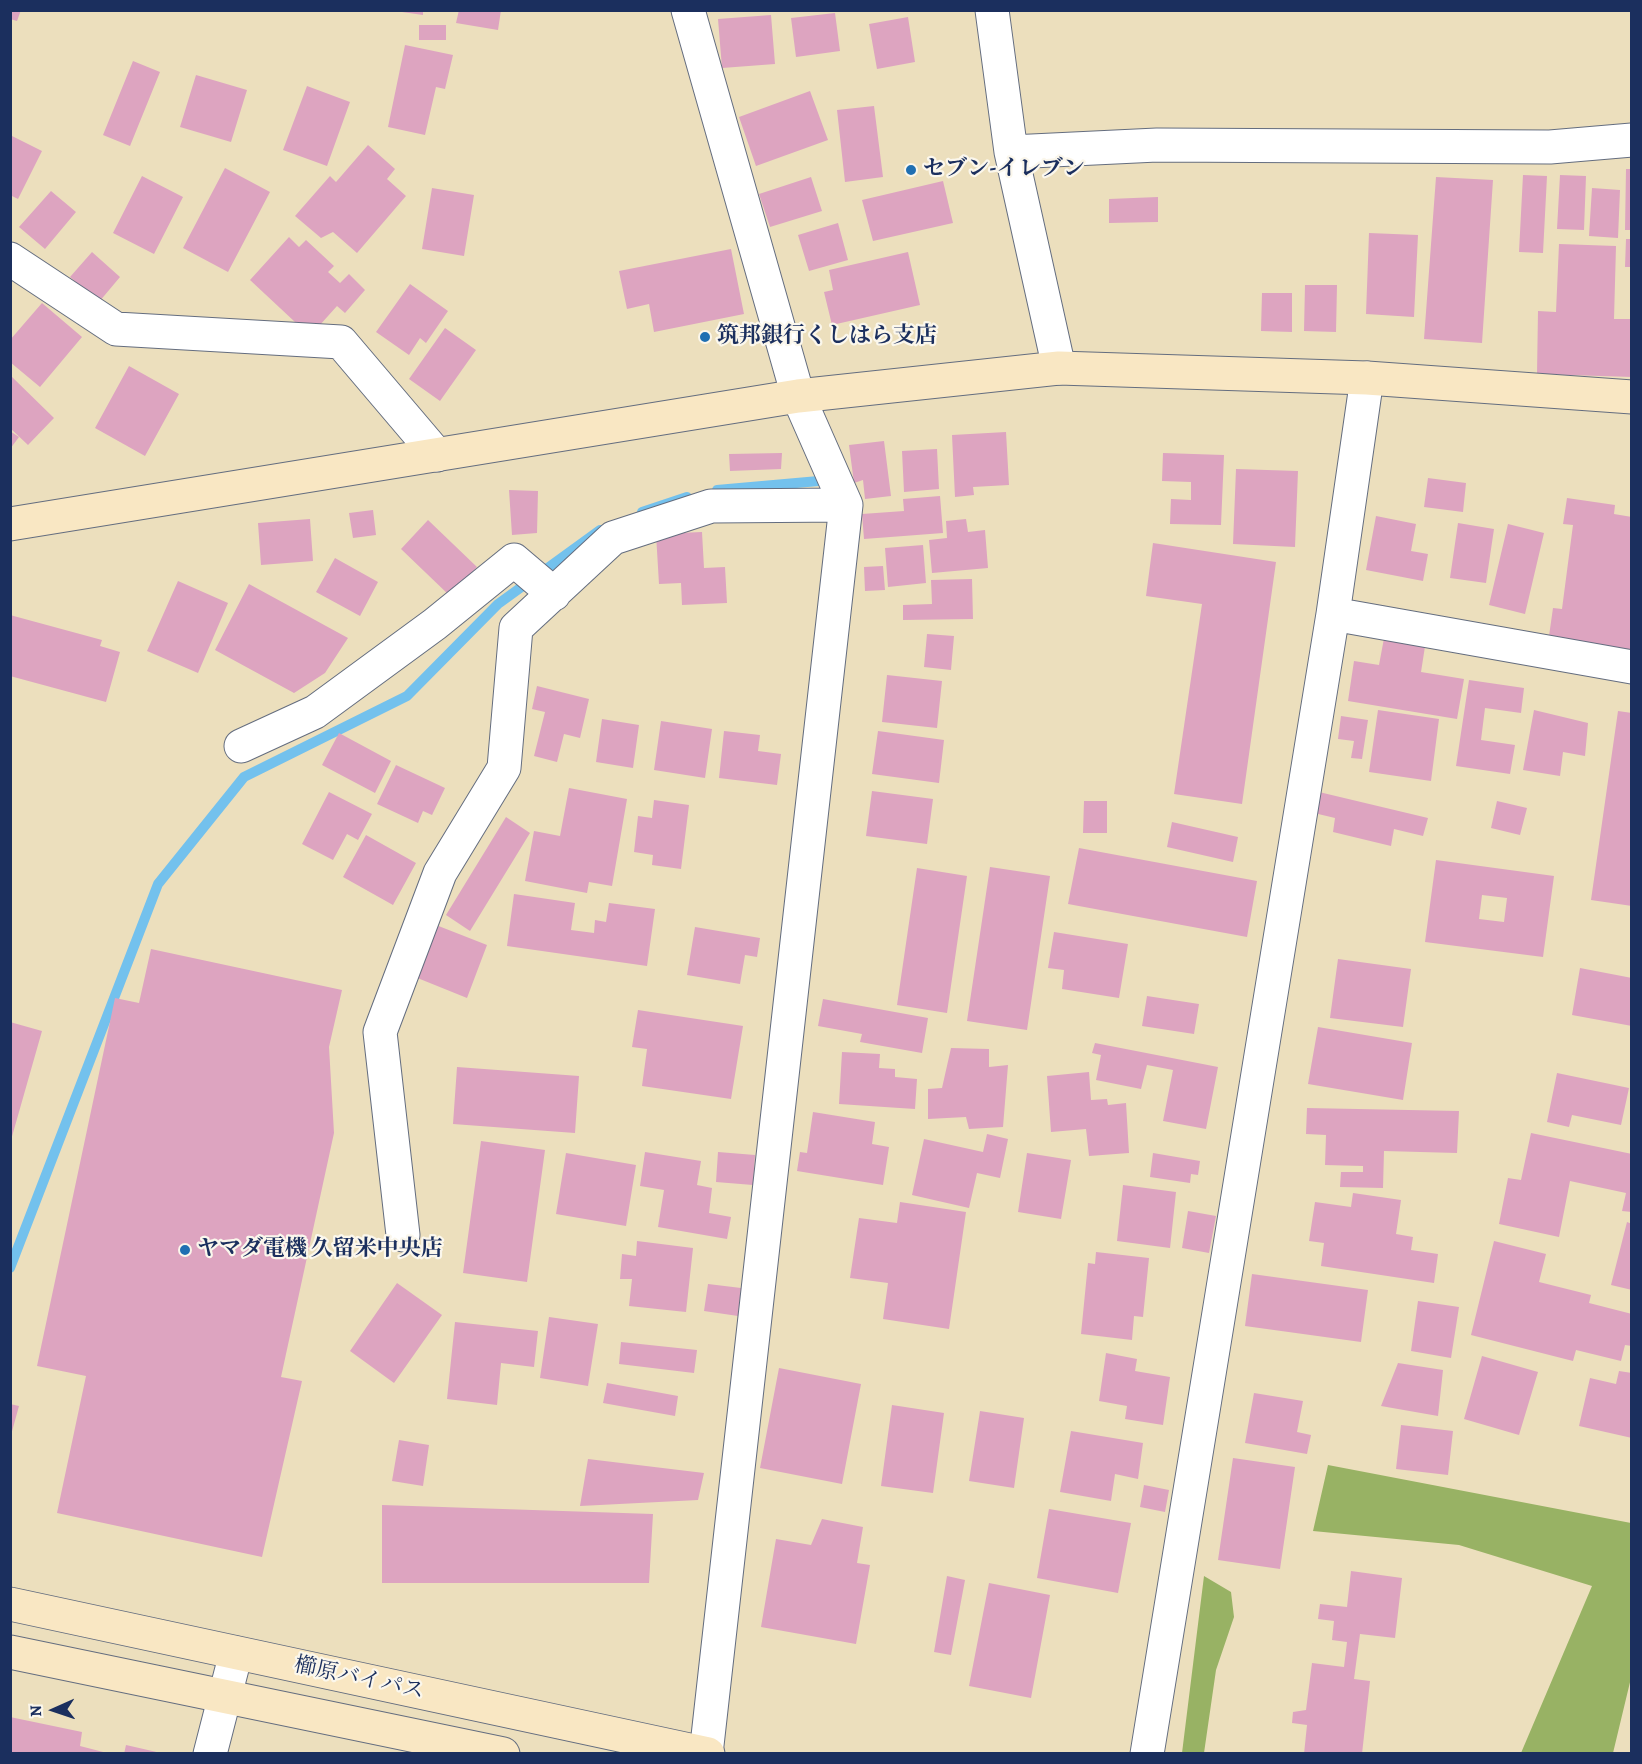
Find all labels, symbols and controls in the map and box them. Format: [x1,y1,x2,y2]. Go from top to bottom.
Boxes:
place label: セブン-イレブン [923,157,1085,183]
marker: セブン-イレブン [904,163,918,177]
place label: 筑邦銀行くしはら支店 [717,324,937,350]
marker: 筑邦銀行くしはら支店 [698,330,712,344]
place label: ヤマダ電機 久留米中央店 [197,1237,443,1263]
marker: ヤマダ電機 久留米中央店 [178,1243,192,1257]
street label: 櫛原バイパス [292,1652,426,1706]
north arrow [24,1680,84,1740]
text: N [25,1705,47,1717]

